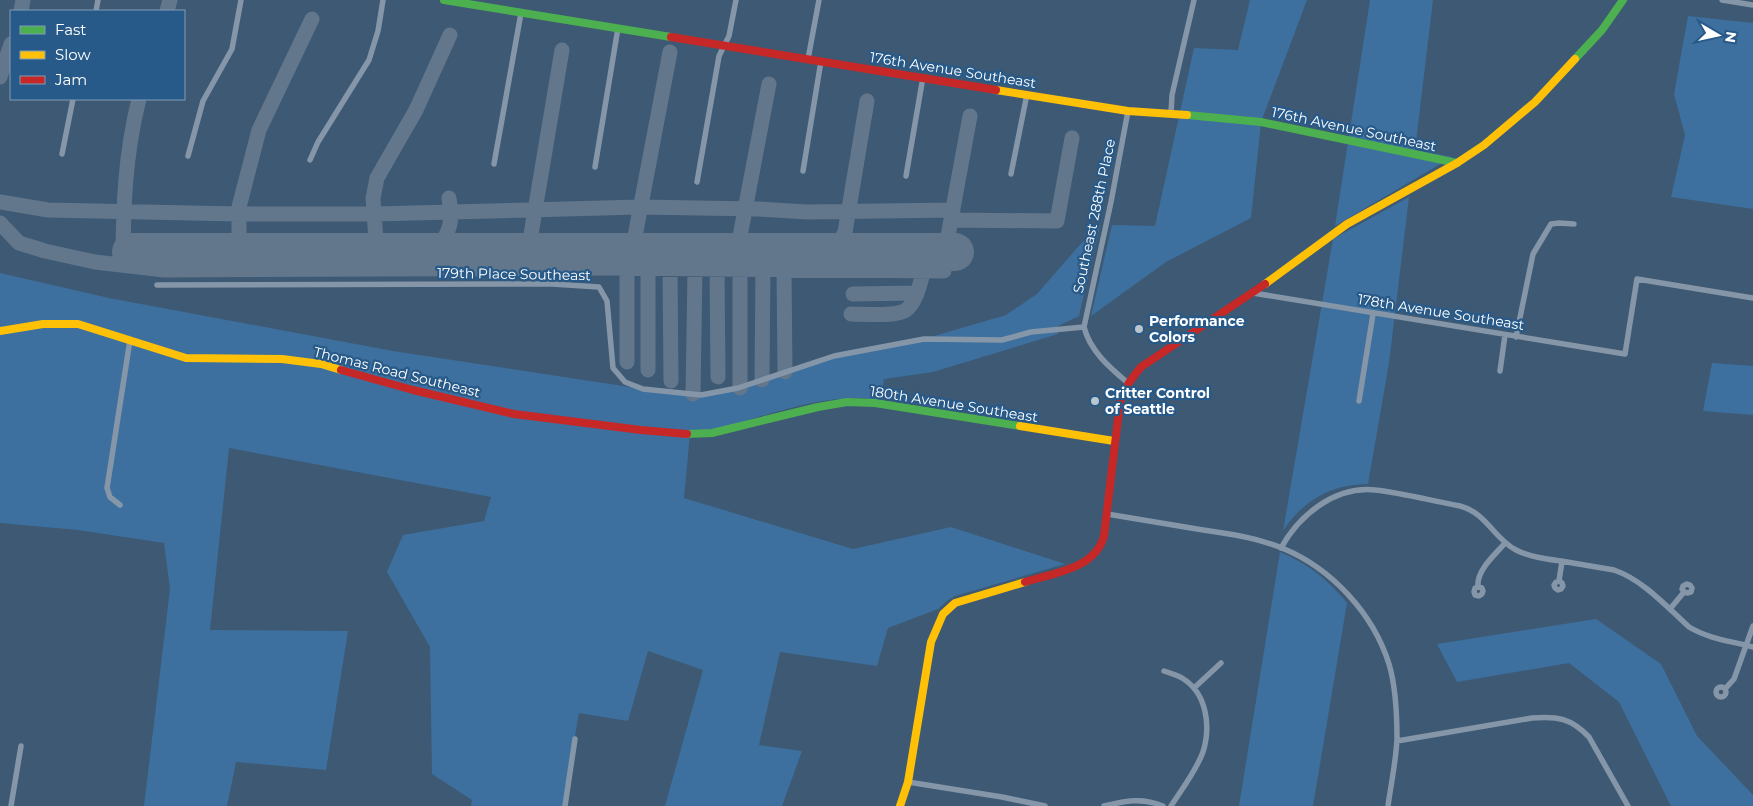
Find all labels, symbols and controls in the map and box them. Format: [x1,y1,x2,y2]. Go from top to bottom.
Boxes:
legend [10,10,185,100]
north arrow [1693,10,1743,60]
text: Fast [55,20,86,39]
text: N [1721,30,1741,44]
text: Slow [55,45,91,64]
street label: 176th Avenue Southeast [869,48,1038,92]
text: Jam [54,70,87,89]
street label: 176th Avenue Southeast [1270,103,1438,155]
street label: Southeast 288th Place [1069,137,1119,295]
street label: 179th Place Southeast [437,264,591,284]
street label: 178th Avenue Southeast [1356,290,1526,334]
place label: Performance Colors [1149,312,1245,346]
marker: Performance Colors [1133,323,1145,335]
street label: Thomas Road Southeast [312,343,483,402]
street label: 180th Avenue Southeast [869,382,1040,426]
place label: Critter Control of Seattle [1105,384,1210,418]
marker: Critter Control of Seattle [1089,395,1101,407]

